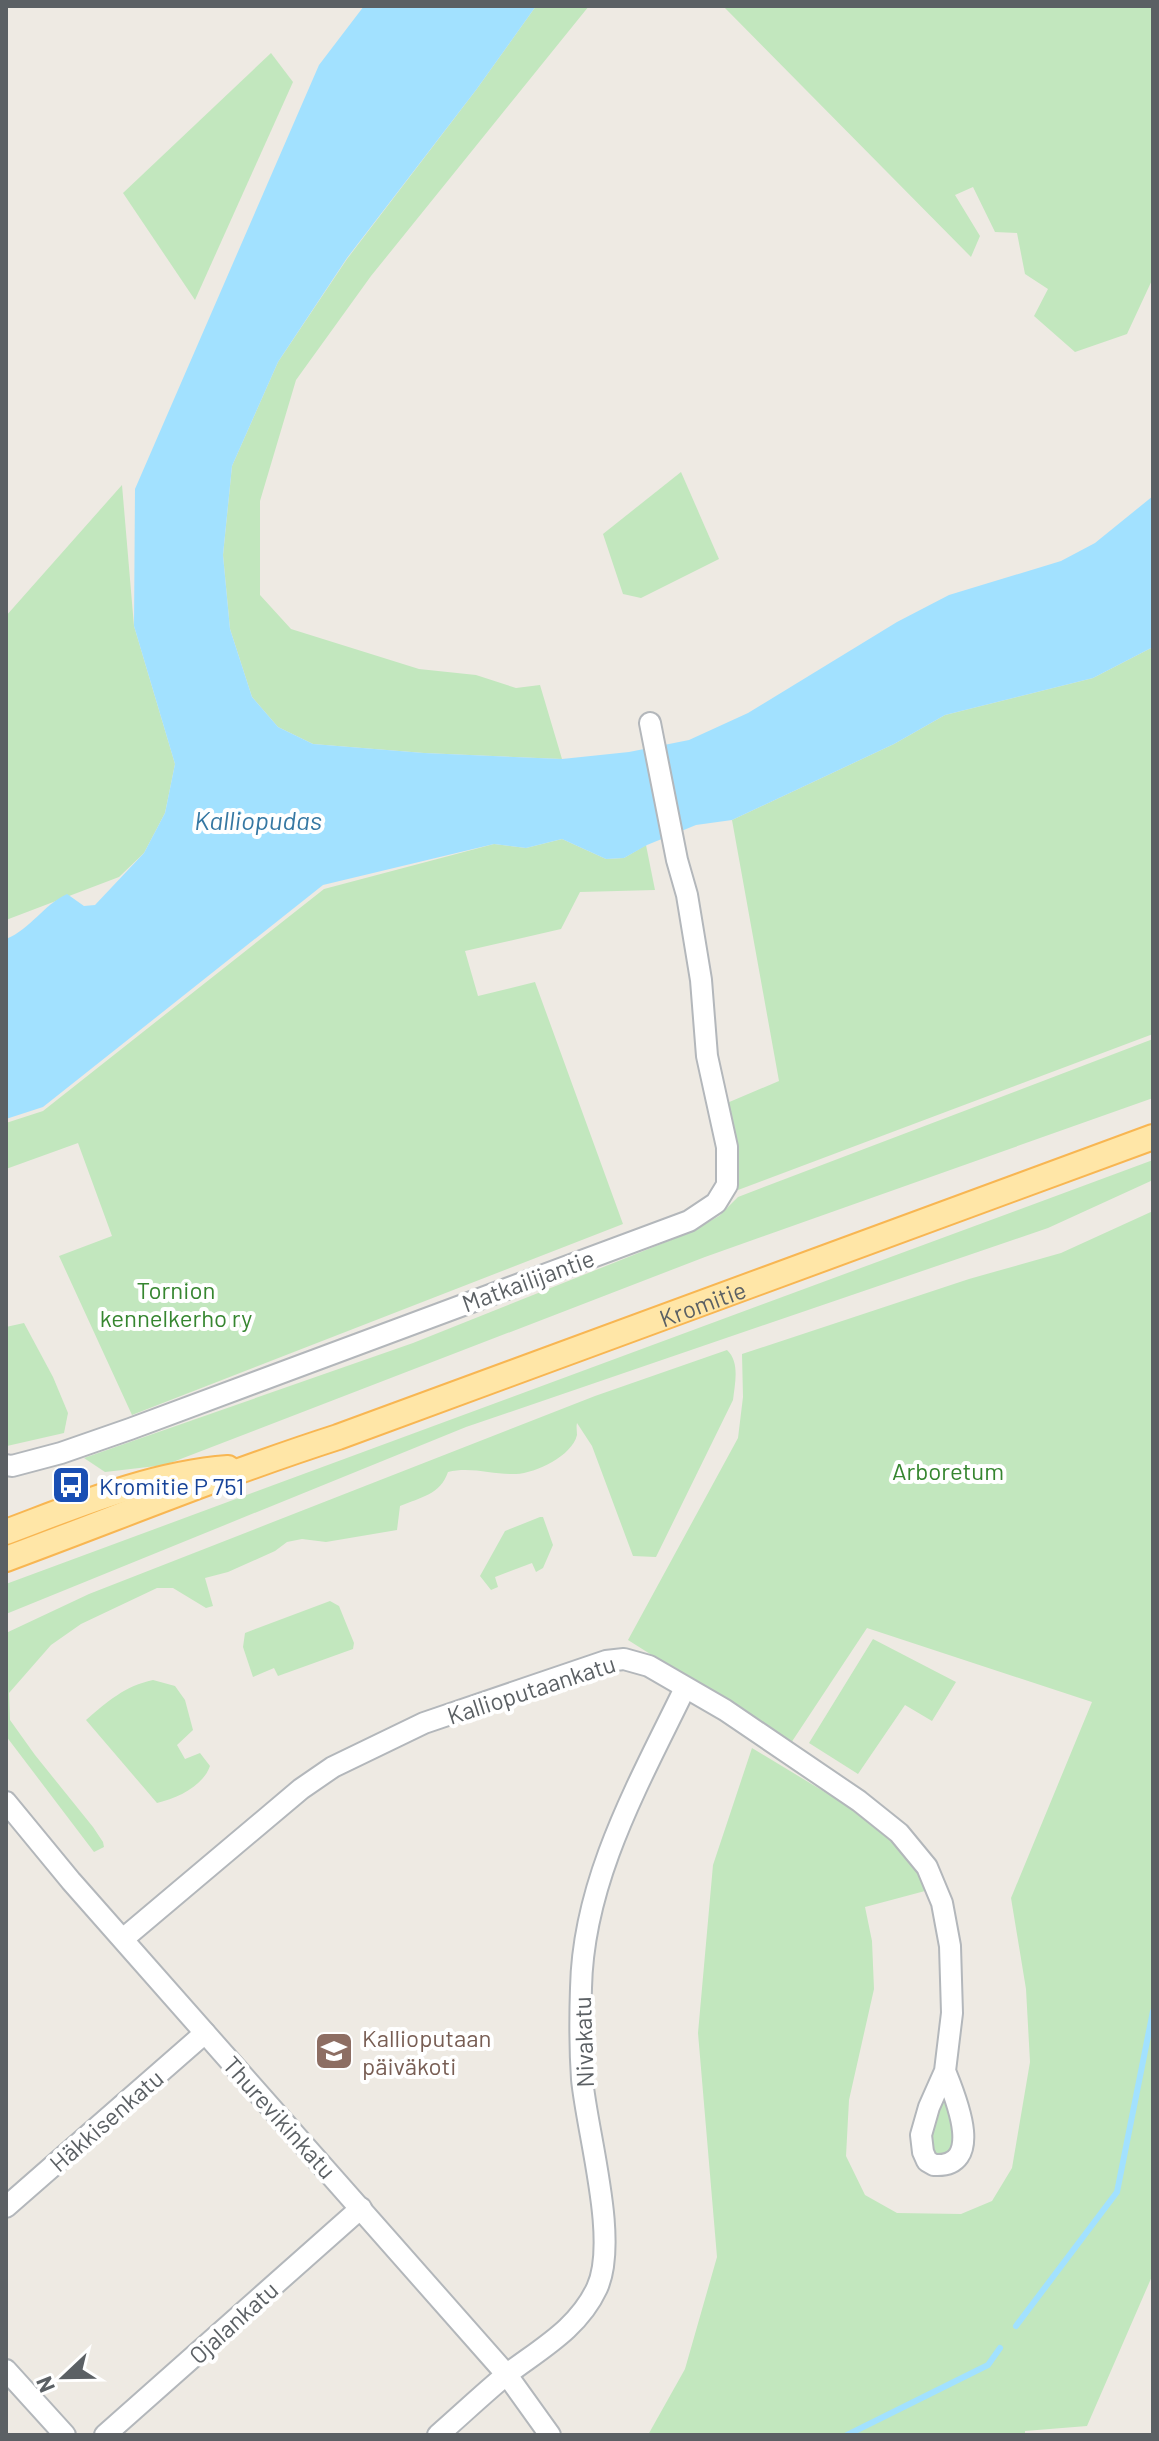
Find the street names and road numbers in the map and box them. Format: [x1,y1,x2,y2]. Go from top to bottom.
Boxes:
street label: Matkailijantie [458,1243,598,1317]
street label: Kromitie [655,1274,750,1332]
street label: Kallioputaankatu [443,1648,619,1730]
street label: Nivakatu [567,1996,599,2088]
street label: Thurevikinkatu [217,2050,343,2184]
street label: Häkkisenkatu [43,2063,169,2177]
street label: Ojalankatu [183,2275,283,2369]

